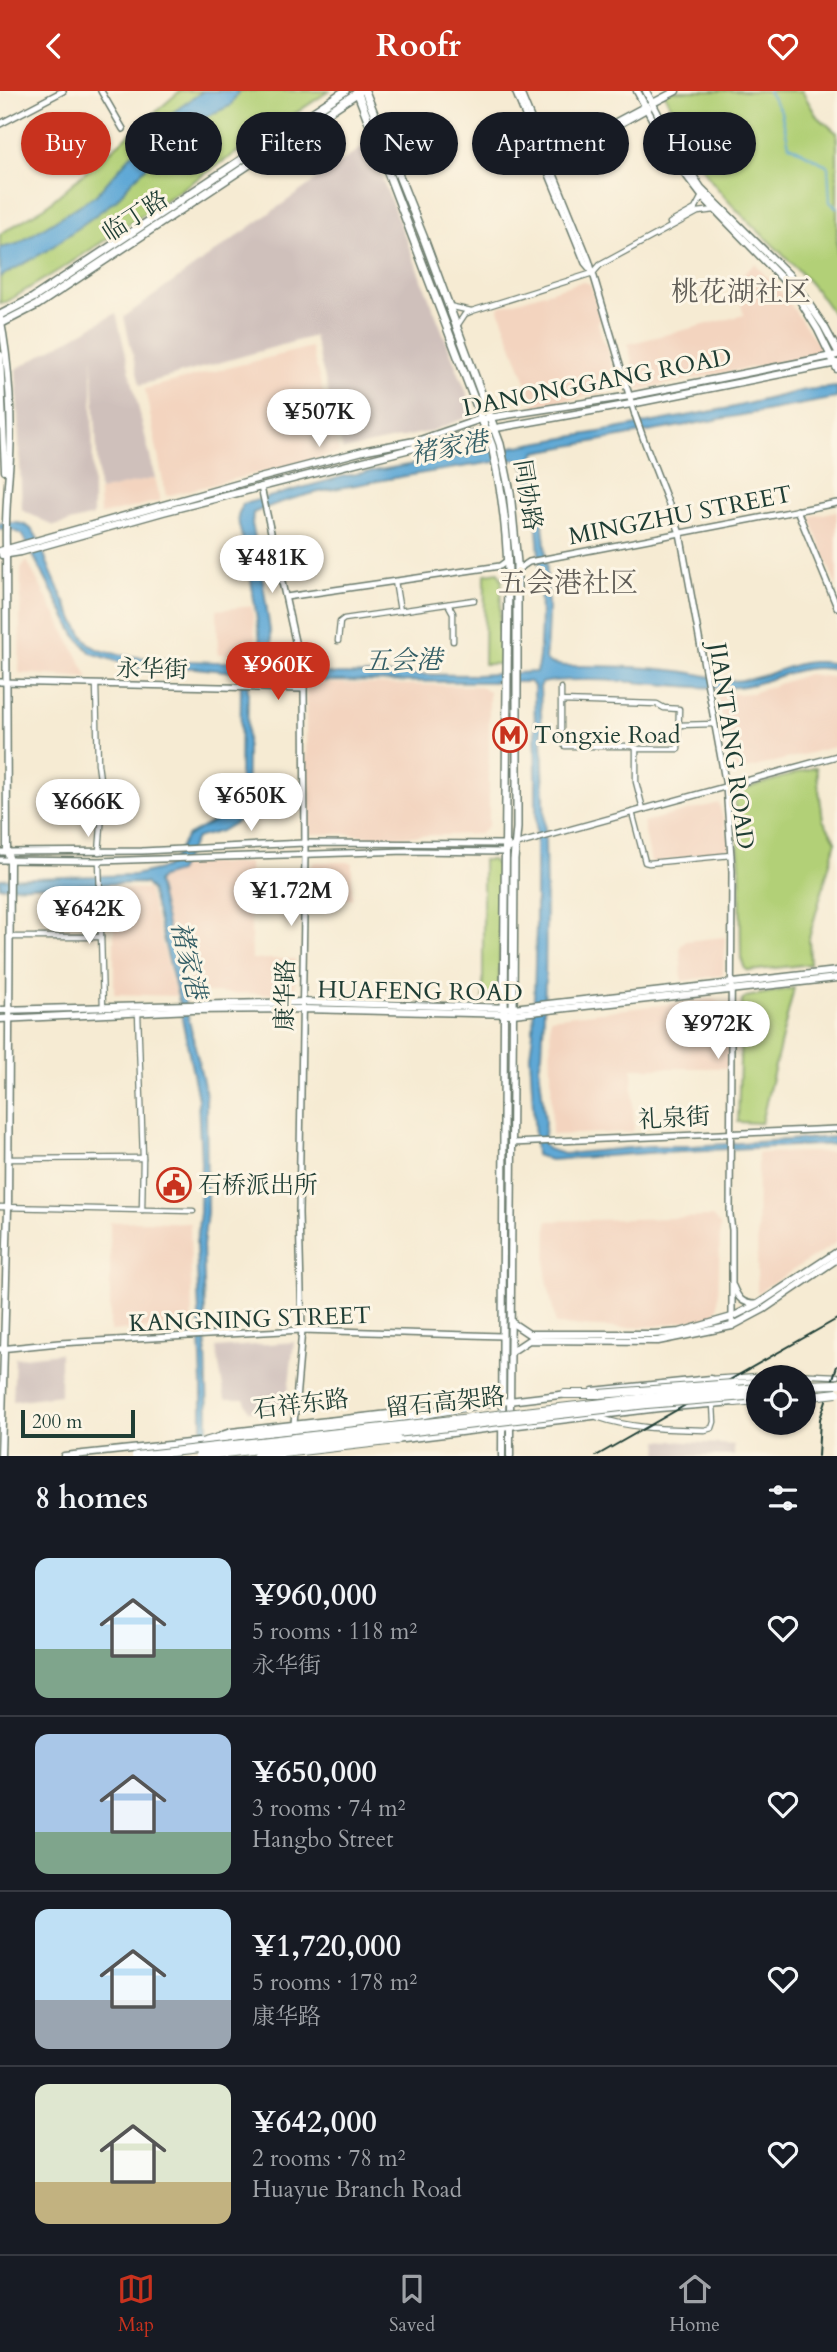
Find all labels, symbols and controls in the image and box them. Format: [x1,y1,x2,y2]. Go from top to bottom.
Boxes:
text: Roofr [376,24,461,68]
icon: back [35,27,73,65]
icon: heart [764,27,802,65]
chip: Buy [21,112,111,175]
chip: Rent [125,112,222,175]
chip: Filters [236,112,346,175]
chip: New [360,112,458,175]
chip: Apartment [472,112,629,175]
chip: House [643,112,756,175]
street label: 临丁路 [96,183,174,250]
district label: 桃花湖社区 [671,273,811,311]
street label: DANONGGANG ROAD [460,340,734,425]
pin: ¥507K [270,389,368,449]
text: ¥507K [283,396,355,427]
water label: 褚家港 [408,423,493,472]
street label: 同协路 [506,457,549,533]
street label: MINGZHU STREET [566,478,795,553]
pin: ¥481K [223,535,321,595]
text: ¥481K [236,542,308,573]
district label: 五会港社区 [498,564,638,602]
street label: JIANTANG ROAD [700,638,762,852]
water label: 五会港 [364,642,445,679]
pin: ¥960K [229,643,327,702]
text: ¥960K [242,649,314,680]
street label: 永华街 [116,652,188,687]
metro station icon: Tongxie Road [491,716,529,754]
place label: Tongxie Road [534,719,681,752]
pin: ¥650K [202,773,300,833]
pin: ¥666K [39,779,137,839]
text: ¥650K [215,780,287,811]
text: ¥666K [52,786,124,817]
pin: ¥1.72M [234,869,348,928]
text: ¥1.72M [250,875,332,906]
pin: ¥642K [40,887,138,946]
text: ¥642K [53,893,125,924]
water label: 褚家港 [163,918,215,1005]
street label: 康华路 [268,959,303,1031]
street label: HUAFENG ROAD [317,973,523,1010]
pin: ¥972K [669,1002,767,1061]
text: ¥972K [682,1008,754,1039]
street label: 礼泉街 [637,1100,711,1137]
public building icon: 石桥派出所 [155,1166,193,1204]
place label: 石桥派出所 [198,1169,318,1202]
street label: KANGNING STREET [128,1299,372,1340]
map controls [746,1365,816,1435]
button: locate [746,1365,816,1435]
street label: 留石高架路 [384,1380,506,1425]
street label: 石祥东路 [251,1382,351,1427]
scale bar [21,1407,135,1439]
text: 200 m [32,1409,82,1435]
text: 8 homes [35,1478,148,1519]
icon: filters [764,1479,802,1517]
text: ¥960,000 [252,1575,377,1616]
icon: home [91,1586,175,1670]
icon: heart [764,1609,802,1647]
text: 5 rooms · 118 m² [252,1616,417,1647]
text: 永华街 [252,1650,321,1681]
text: ¥650,000 [252,1752,377,1793]
icon: home [91,1762,175,1846]
icon: heart [764,1785,802,1823]
text: 3 rooms · 74 m² [252,1793,405,1824]
text: Hangbo Street [252,1824,393,1855]
text: ¥1,720,000 [252,1926,401,1967]
icon: home [91,1937,175,2021]
icon: heart [764,1960,802,1998]
text: 5 rooms · 178 m² [252,1967,417,1998]
text: 康华路 [252,2001,321,2032]
text: ¥642,000 [252,2102,377,2143]
icon: home [91,2112,175,2196]
icon: heart [764,2135,802,2173]
text: 2 rooms · 78 m² [252,2143,405,2174]
text: Huayue Branch Road [252,2174,462,2205]
tab: Map [117,2270,155,2338]
tab: Saved [389,2270,435,2338]
tab: Home [669,2270,720,2338]

